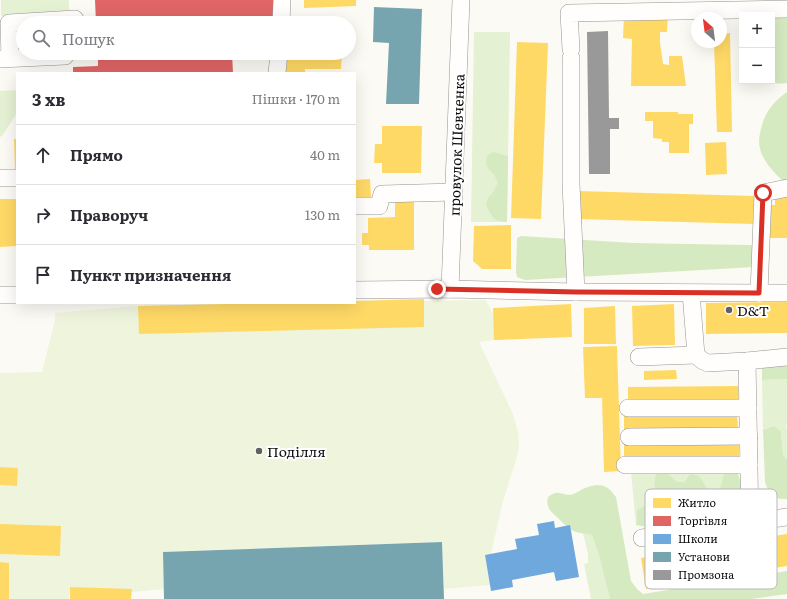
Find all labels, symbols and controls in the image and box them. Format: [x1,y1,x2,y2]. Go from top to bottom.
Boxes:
north arrow [691,12,727,48]
map controls [739,12,775,84]
button: + [739,12,775,48]
search box [16,16,356,60]
icon: search [30,27,52,49]
text: Пошук [62,27,115,50]
button: − [739,48,775,84]
street label: провулок Шевченка [444,73,468,216]
text: 3 хв [32,86,65,111]
text: Пішки · 170 m [252,89,340,108]
text: Прямо [70,143,123,166]
icon: ahead [32,144,54,166]
text: 40 m [310,145,340,164]
route start [754,184,772,202]
text: Праворуч [70,203,148,226]
icon: right [32,204,54,226]
text: 130 m [305,205,340,224]
text: Пункт призначення [70,263,231,286]
icon: arrive [32,264,54,286]
route end [428,280,446,298]
place label: D&T [737,300,769,320]
marker: D&T [724,305,734,315]
place label: Поділля [267,441,326,461]
marker: Поділля [254,446,264,456]
legend [645,489,777,589]
text: Житло [678,494,716,510]
text: Торгівля [678,512,728,528]
text: Школи [678,530,718,546]
text: Установи [678,548,730,564]
text: Промзона [678,566,734,582]

